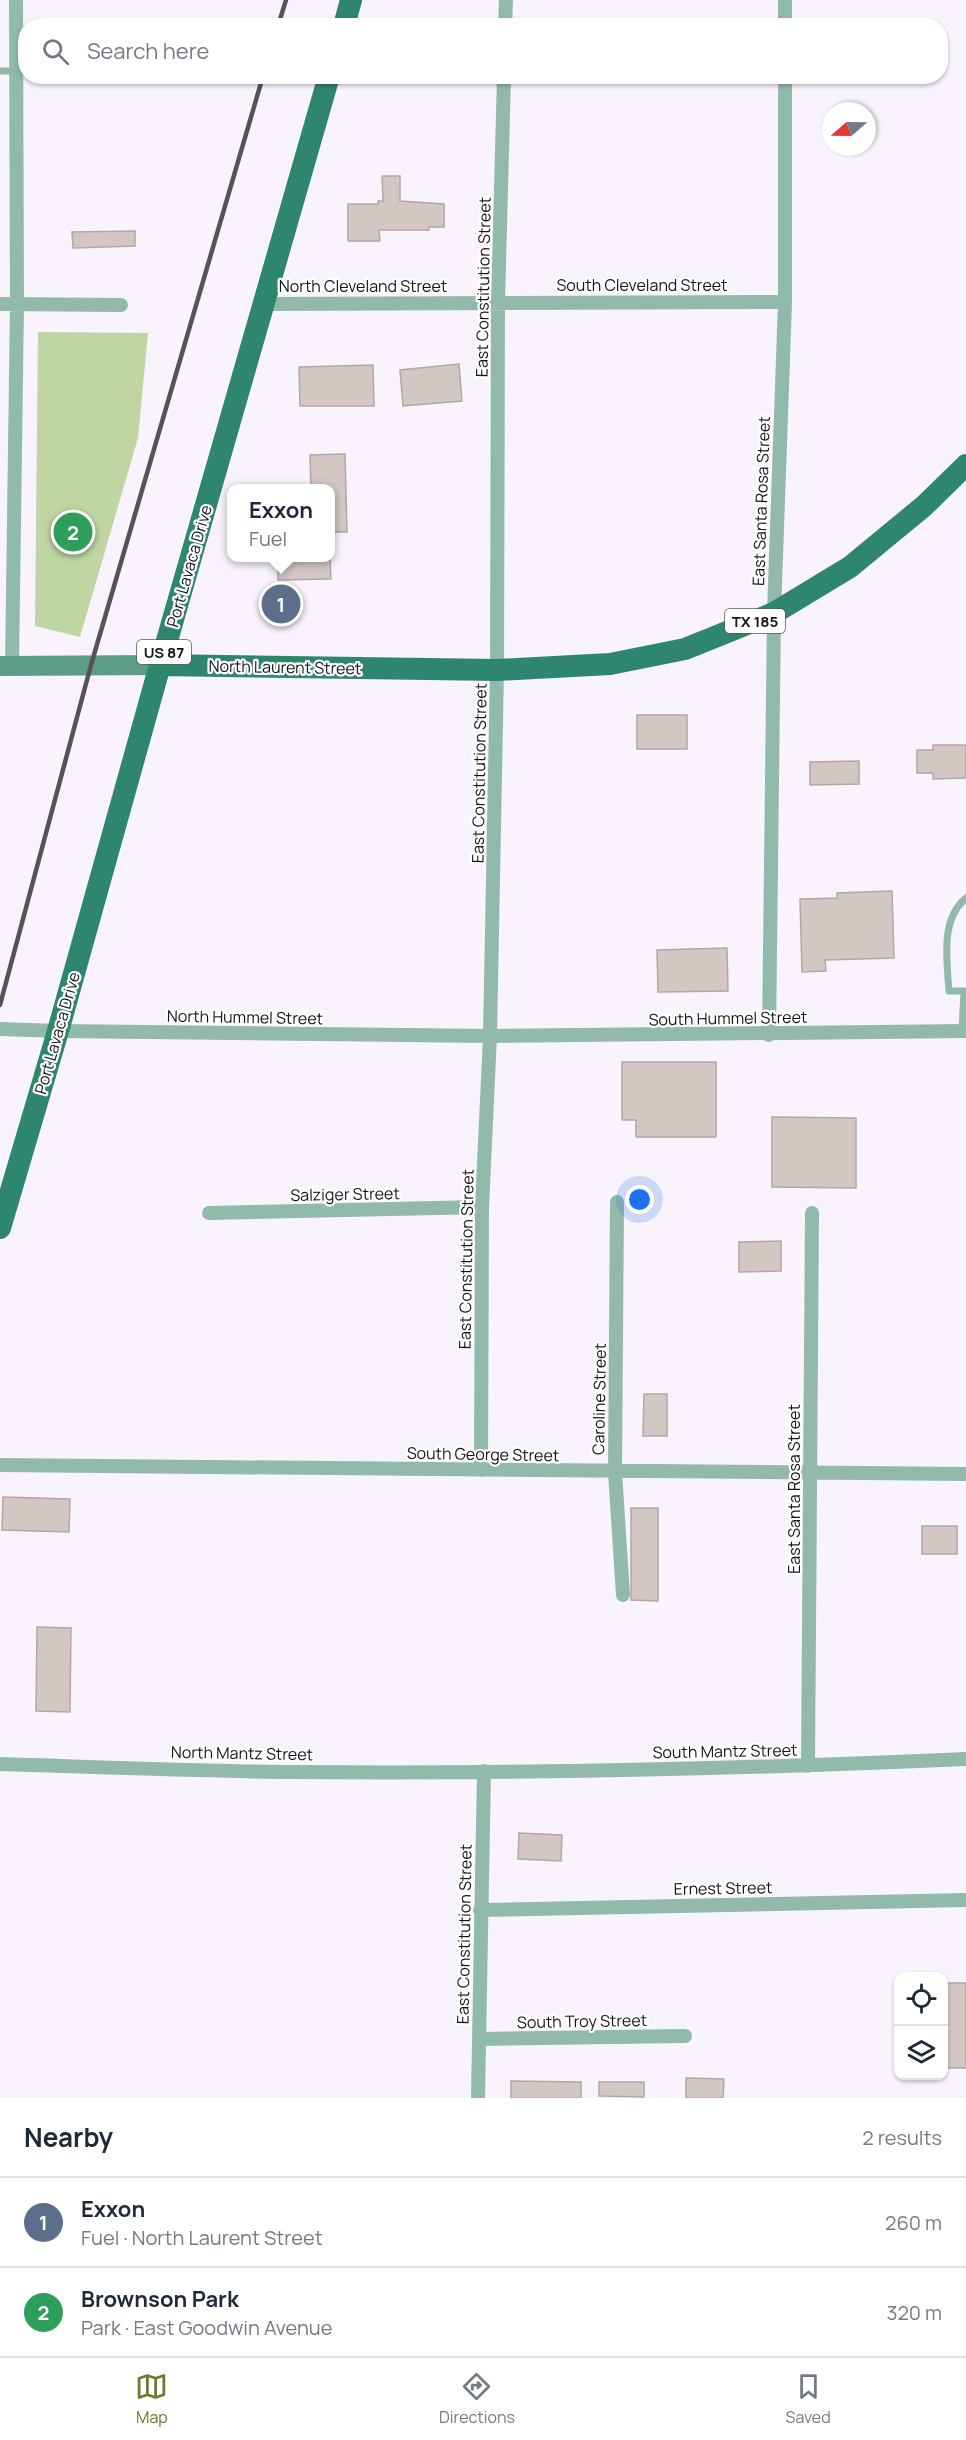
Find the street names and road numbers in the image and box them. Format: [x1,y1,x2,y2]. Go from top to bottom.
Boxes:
street label: East Constitution Street [470,197,496,377]
street label: South Cleveland Street [556,274,728,296]
street label: North Cleveland Street [279,275,447,297]
street label: East Santa Rosa Street [747,416,775,586]
street label: Port Lavaca Drive [161,502,217,630]
road number: TX 185 [725,609,785,633]
road number: US 87 [137,640,191,664]
street label: North Laurent Street [208,655,362,679]
street label: East Constitution Street [466,683,492,863]
street label: Port Lavaca Drive [29,969,85,1097]
street label: North Hummel Street [167,1005,323,1029]
street label: South Hummel Street [648,1006,808,1030]
street label: East Constitution Street [453,1169,479,1349]
street label: Salziger Street [290,1182,400,1206]
street label: Caroline Street [587,1343,611,1455]
street label: East Santa Rosa Street [783,1404,805,1574]
street label: South George Street [407,1442,559,1466]
street label: South Mantz Street [652,1739,798,1763]
street label: North Mantz Street [171,1741,313,1765]
street label: East Constitution Street [451,1844,477,2024]
street label: Ernest Street [673,1876,773,1900]
street label: South Troy Street [517,2009,647,2033]

